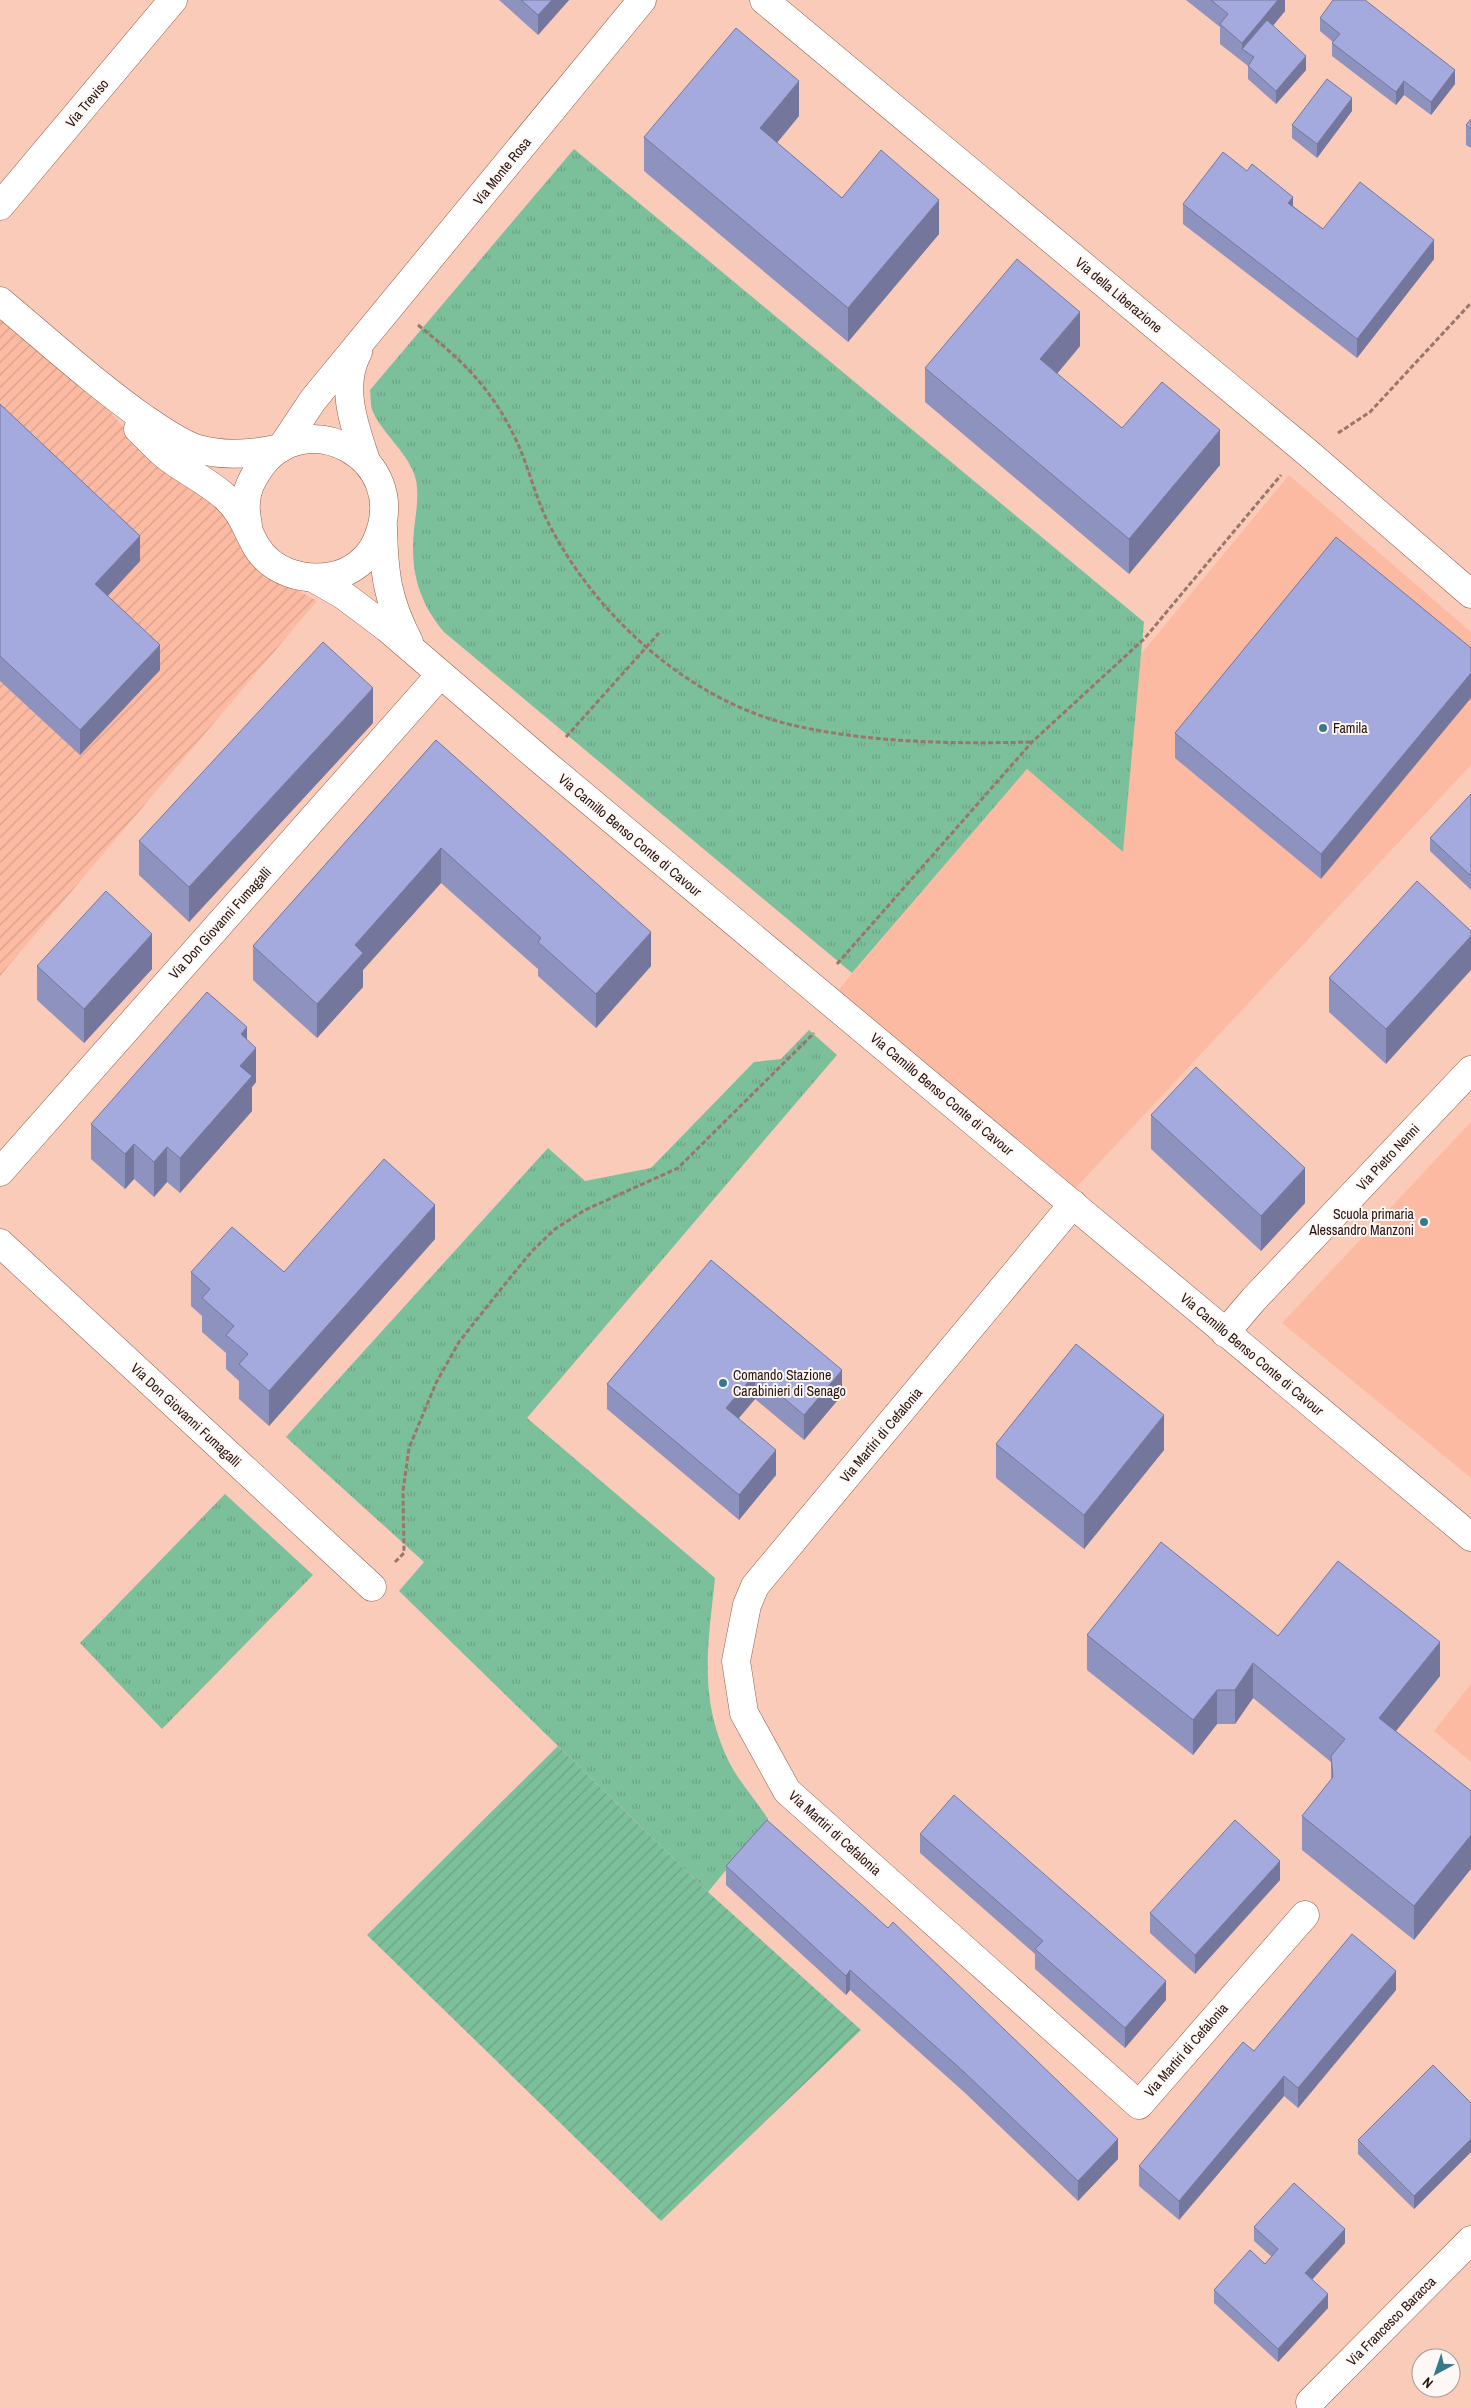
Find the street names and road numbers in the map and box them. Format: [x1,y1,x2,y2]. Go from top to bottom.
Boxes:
street label: Via Treviso [61,75,113,131]
street label: Via Monte Rosa [469,133,535,209]
street label: Via della Liberazione [1072,253,1166,337]
street label: Via Camillo Benso Conte di Cavour [555,770,705,900]
street label: Via Don Giovanni Fumagalli [165,863,275,983]
street label: Via Camillo Benso Conte di Cavour [867,1029,1017,1159]
street label: Via Pietro Nenni [1353,1120,1423,1194]
street label: Via Camillo Benso Conte di Cavour [1177,1289,1327,1419]
street label: Via Don Giovanni Fumagalli [127,1359,245,1471]
street label: Via Martiri di Cefalonia [836,1383,926,1486]
street label: Via Martiri di Cefalonia [785,1787,886,1880]
street label: Via Martiri di Cefalonia [1140,1999,1232,2101]
street label: Via Francesco Baracca [1343,2272,1440,2369]

